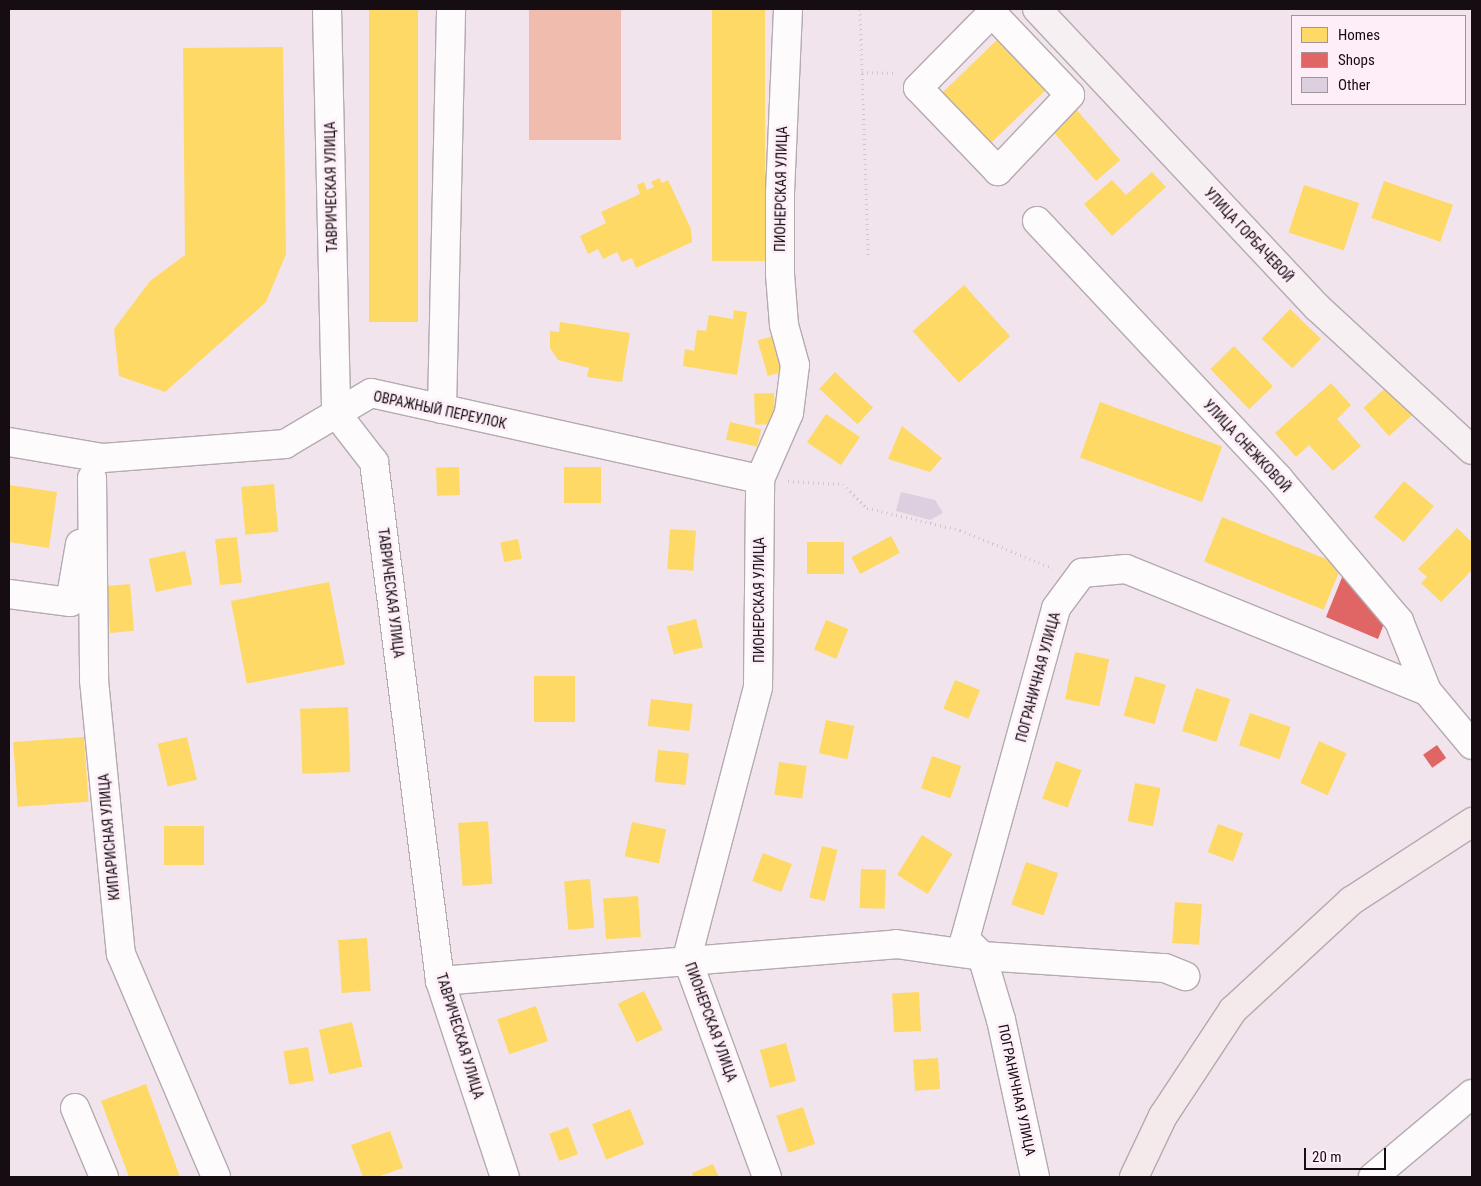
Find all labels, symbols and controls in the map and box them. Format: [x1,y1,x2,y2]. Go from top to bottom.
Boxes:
legend [1291,15,1466,105]
text: Homes [1338,26,1380,44]
text: Shops [1338,51,1375,69]
text: Other [1338,76,1370,94]
street label: ТАВРИЧЕСКАЯ УЛИЦА [321,121,341,253]
street label: ПИОНЕРСКАЯ УЛИЦА [772,126,790,252]
street label: УЛИЦА ГОРБАЧЕВОЙ [1201,184,1297,286]
street label: ОВРАЖНЫЙ ПЕРЕУЛОК [372,388,508,432]
street label: УЛИЦА СНЕЖКОВОЙ [1200,396,1294,496]
street label: ТАВРИЧЕСКАЯ УЛИЦА [375,527,407,659]
street label: ПИОНЕРСКАЯ УЛИЦА [751,537,767,663]
street label: ПОГРАНИЧНАЯ УЛИЦА [1013,610,1063,744]
street label: КИПАРИСНАЯ УЛИЦА [95,773,123,901]
street label: ПИОНЕРСКАЯ УЛИЦА [682,960,740,1084]
street label: ТАВРИЧЕСКАЯ УЛИЦА [433,971,487,1101]
street label: ПОГРАНИЧНАЯ УЛИЦА [995,1023,1039,1157]
scale bar [1306,1138,1388,1170]
text: 20 m [1312,1148,1342,1166]

